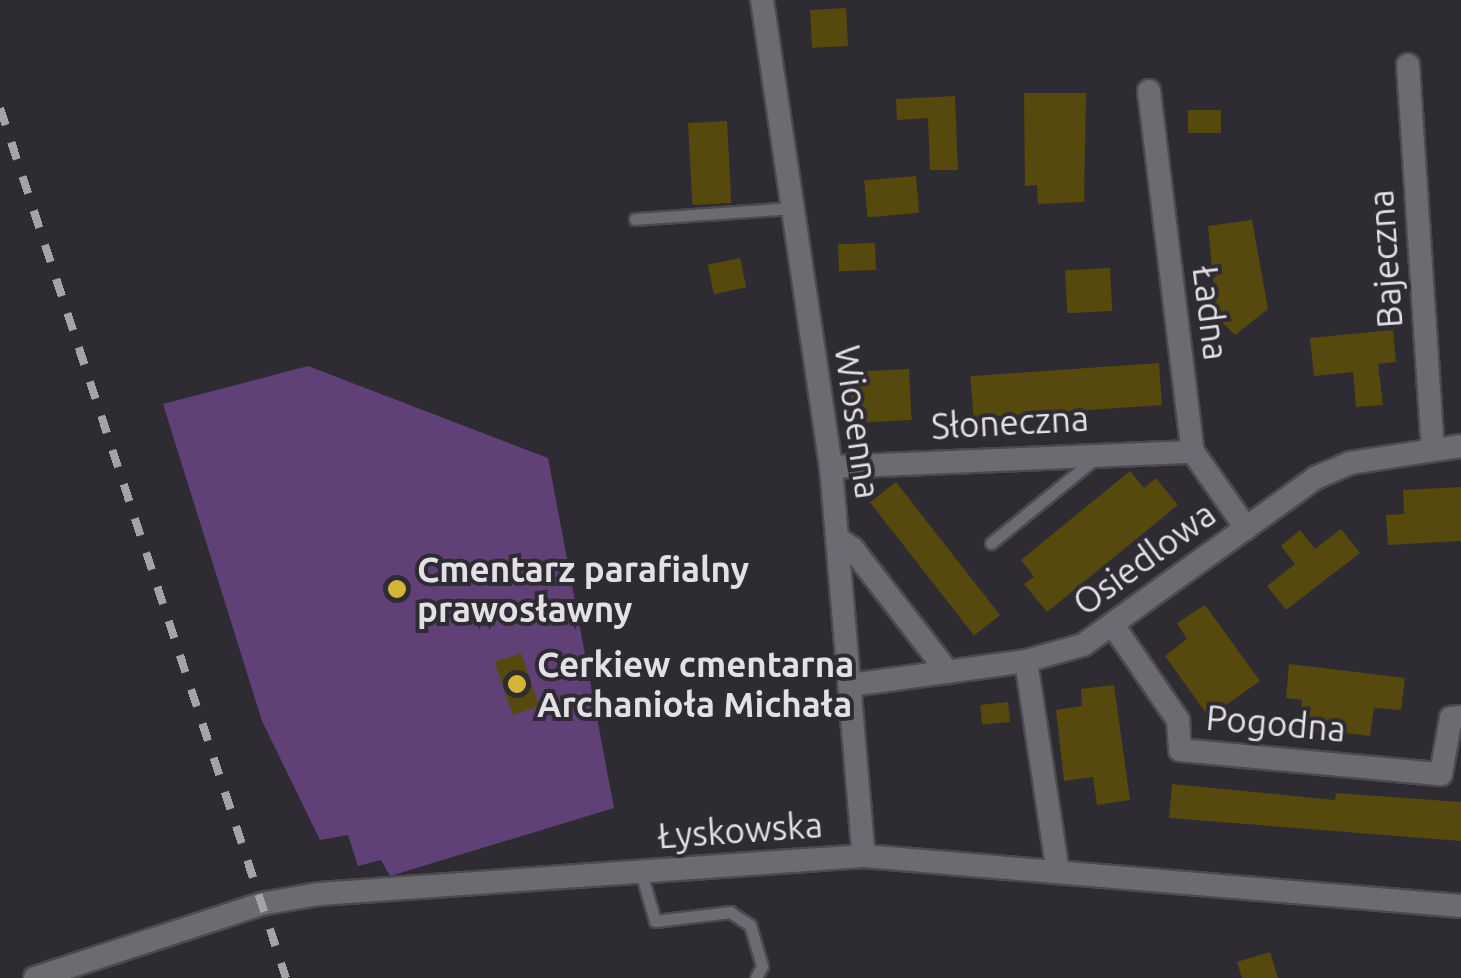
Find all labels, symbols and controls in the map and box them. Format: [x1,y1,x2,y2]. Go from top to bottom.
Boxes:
street label: Bajeczna [1359,189,1411,329]
street label: Ładna [1184,263,1238,363]
street label: Wiosenna [826,343,890,501]
street label: Słoneczna [930,397,1090,447]
street label: Osiedlowa [1065,492,1223,624]
place label: Cmentarz parafialny prawosławny [417,548,749,630]
marker: Cmentarz parafialny prawosławny [386,578,408,600]
place label: Cerkiew cmentarna Archanioła Michała [537,643,854,725]
marker: Cerkiew cmentarna Archanioła Michała [506,673,528,695]
street label: Pogodna [1204,696,1348,750]
street label: Łyskowska [656,803,824,857]

